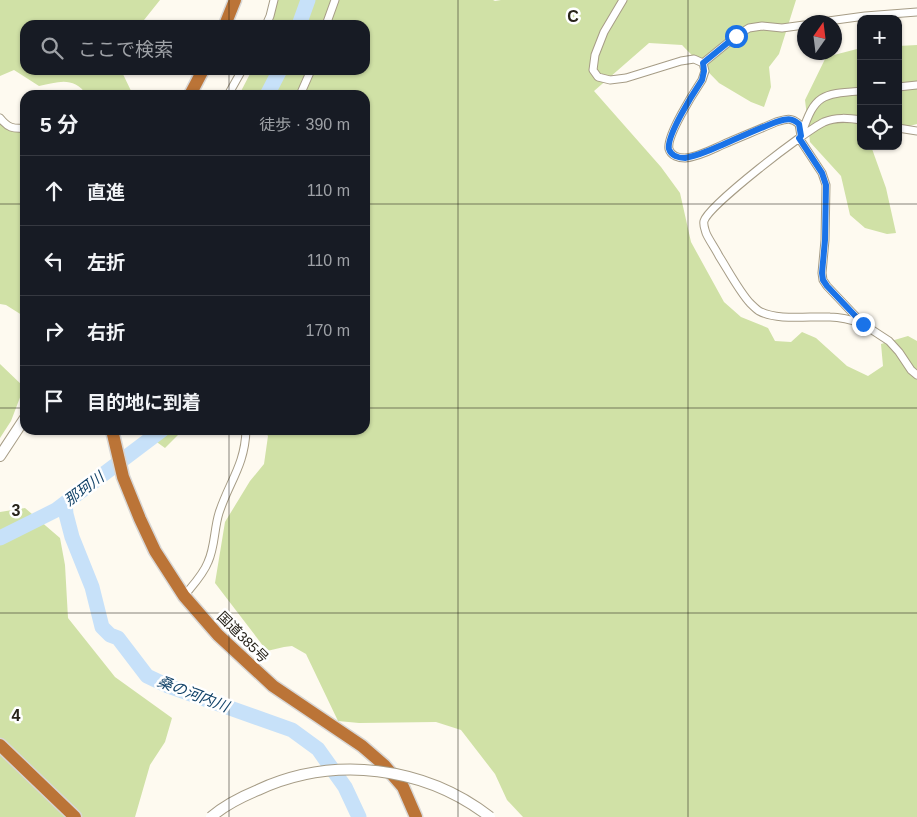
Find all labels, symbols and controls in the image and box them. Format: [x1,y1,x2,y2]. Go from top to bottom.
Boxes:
text: C [567,8,579,25]
north arrow [797,15,842,60]
map controls [857,15,902,150]
button: + [857,15,902,60]
search box [20,20,370,75]
route start [725,25,748,48]
icon: search [38,34,66,62]
text: ここで検索 [78,39,173,60]
button: − [857,60,902,105]
button: locate [857,105,902,150]
text: 5 分 [40,113,79,136]
text: 徒歩 · 390 m [259,116,350,133]
icon: ahead [40,177,68,205]
text: 直進 [87,182,125,203]
text: 110 m [307,182,350,199]
icon: left [40,247,68,275]
text: 左折 [87,252,125,273]
text: 110 m [307,252,350,269]
route end [852,313,875,336]
icon: right [40,317,68,345]
text: 右折 [87,322,125,343]
text: 170 m [306,322,350,339]
icon: arrive [40,387,68,415]
text: 目的地に到着 [87,392,201,413]
water label: 那珂川 [61,467,108,509]
text: 3 [12,502,21,519]
street label: 国道385号 [214,608,272,666]
water label: 桑の河内川 [155,672,233,716]
text: 4 [12,707,21,724]

